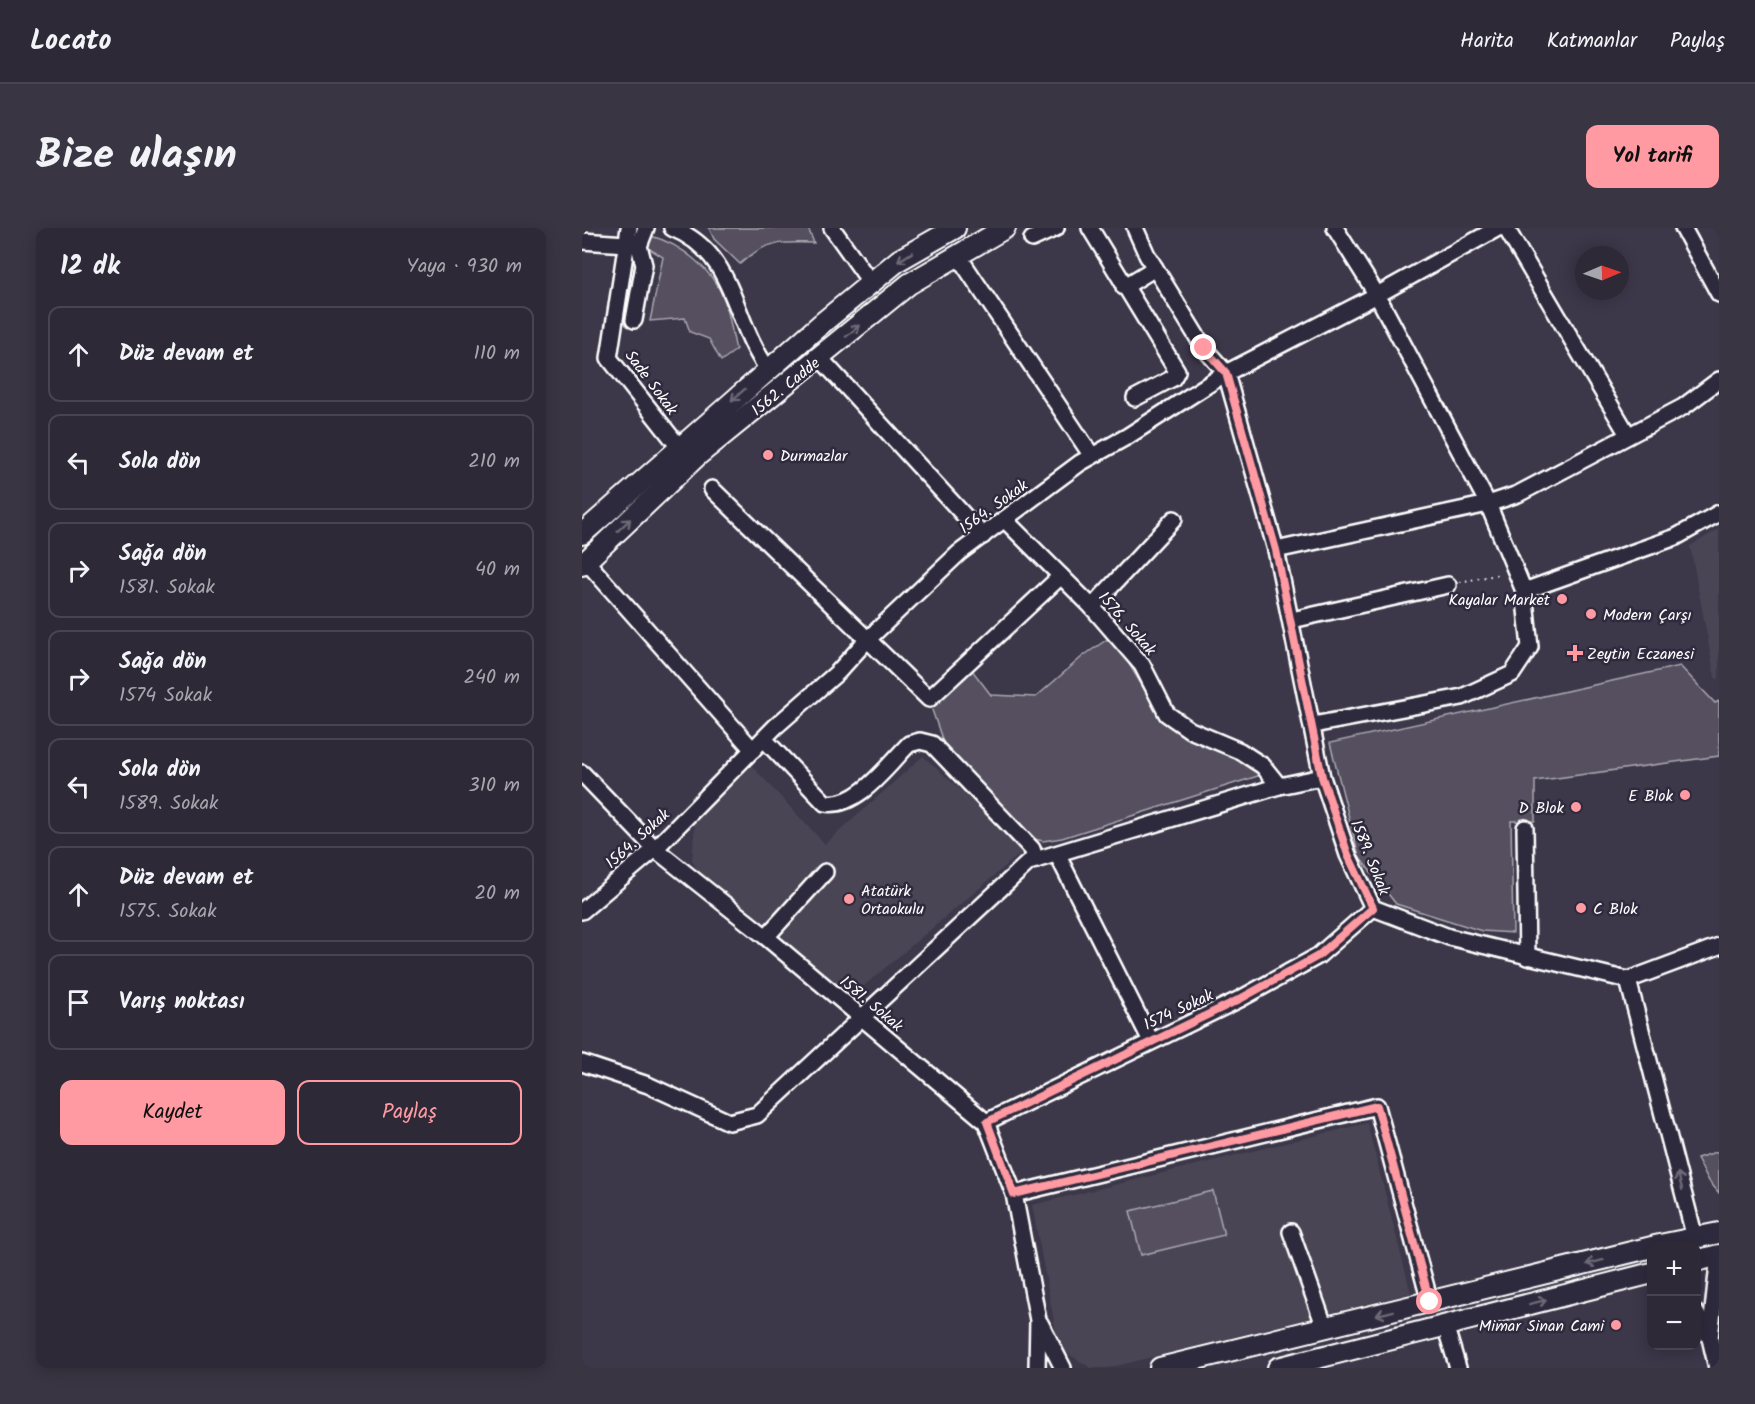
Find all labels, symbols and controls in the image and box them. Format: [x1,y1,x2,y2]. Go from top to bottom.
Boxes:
text: Locato [30,19,111,64]
text: Harita [1460,25,1514,58]
text: Katmanlar [1547,25,1637,58]
text: Paylaş [1670,25,1725,58]
text: Bize ulaşın [36,123,237,190]
button: Yol tarifi [1586,125,1719,188]
text: 12 dk [60,246,120,288]
north arrow [1575,246,1629,300]
text: Yaya · 930 m [406,251,522,283]
one-way arrow [896,251,913,264]
one-way arrow [845,324,860,338]
route end [1190,334,1216,360]
text: Düz devam et [119,337,253,372]
icon: ahead [62,338,95,371]
text: 110 m [474,338,520,370]
street label: Sade Sokak [618,345,684,421]
street label: 1562. Cadde [746,352,826,423]
one-way arrow [731,388,746,402]
place label: Durmazlar [780,444,849,469]
text: Sola dön [119,445,201,480]
icon: left [62,446,95,479]
text: 210 m [468,446,520,478]
marker: Durmazlar [761,448,775,462]
street label: 1564. Sokak [954,473,1034,541]
one-way arrow [617,517,632,532]
text: Sağa dön [119,537,206,572]
icon: right [62,554,95,587]
text: 40 m [475,554,520,586]
text: 1581. Sokak [119,572,215,604]
street label: 1576. Sokak [1092,586,1162,662]
place label: Kayalar Market [1449,588,1551,613]
marker: Kayalar Market [1555,592,1569,606]
place label: Modern Çarşı [1603,603,1692,628]
marker: Modern Çarşı [1584,607,1598,621]
place label: Zeytin Eczanesi [1587,642,1695,667]
text: Sağa dön [119,645,206,680]
marker: Zeytin Eczanesi [1568,646,1582,660]
icon: right [62,662,95,695]
text: 240 m [463,662,520,694]
text: 1574 Sokak [119,680,212,712]
text: Sola dön [119,753,201,788]
icon: left [62,770,95,803]
text: 310 m [468,770,520,802]
place label: E Blok [1628,784,1673,809]
text: 1589. Sokak [119,788,218,820]
marker: E Blok [1678,788,1692,802]
place label: D Blok [1518,796,1564,821]
marker: D Blok [1569,800,1583,814]
street label: 1564. Sokak [600,803,676,875]
street label: 1589. Sokak [1343,816,1396,900]
text: Düz devam et [119,861,253,896]
icon: ahead [62,878,95,911]
text: 20 m [474,878,520,910]
place label: Atatürk Ortaokulu [861,879,924,922]
marker: Atatürk Ortaokulu [842,892,856,906]
text: 1575. Sokak [119,896,217,928]
place label: C Blok [1593,897,1638,922]
marker: C Blok [1574,901,1588,915]
street label: 1581. Sokak [834,970,909,1039]
street label: 1574 Sokak [1140,983,1218,1037]
text: Varış noktası [119,985,245,1020]
icon: arrive [62,986,95,1019]
button: Kaydet [60,1080,285,1145]
button: Paylaş [297,1080,522,1145]
one-way arrow [1674,1172,1685,1191]
map controls [1647,1242,1701,1350]
button: + [1647,1242,1701,1296]
one-way arrow [1586,1256,1605,1268]
route start [1416,1288,1442,1314]
one-way arrow [1528,1295,1547,1307]
button: − [1647,1296,1701,1350]
one-way arrow [1376,1308,1395,1320]
place label: Mimar Sinan Cami [1479,1314,1605,1339]
marker: Mimar Sinan Cami [1609,1318,1623,1332]

